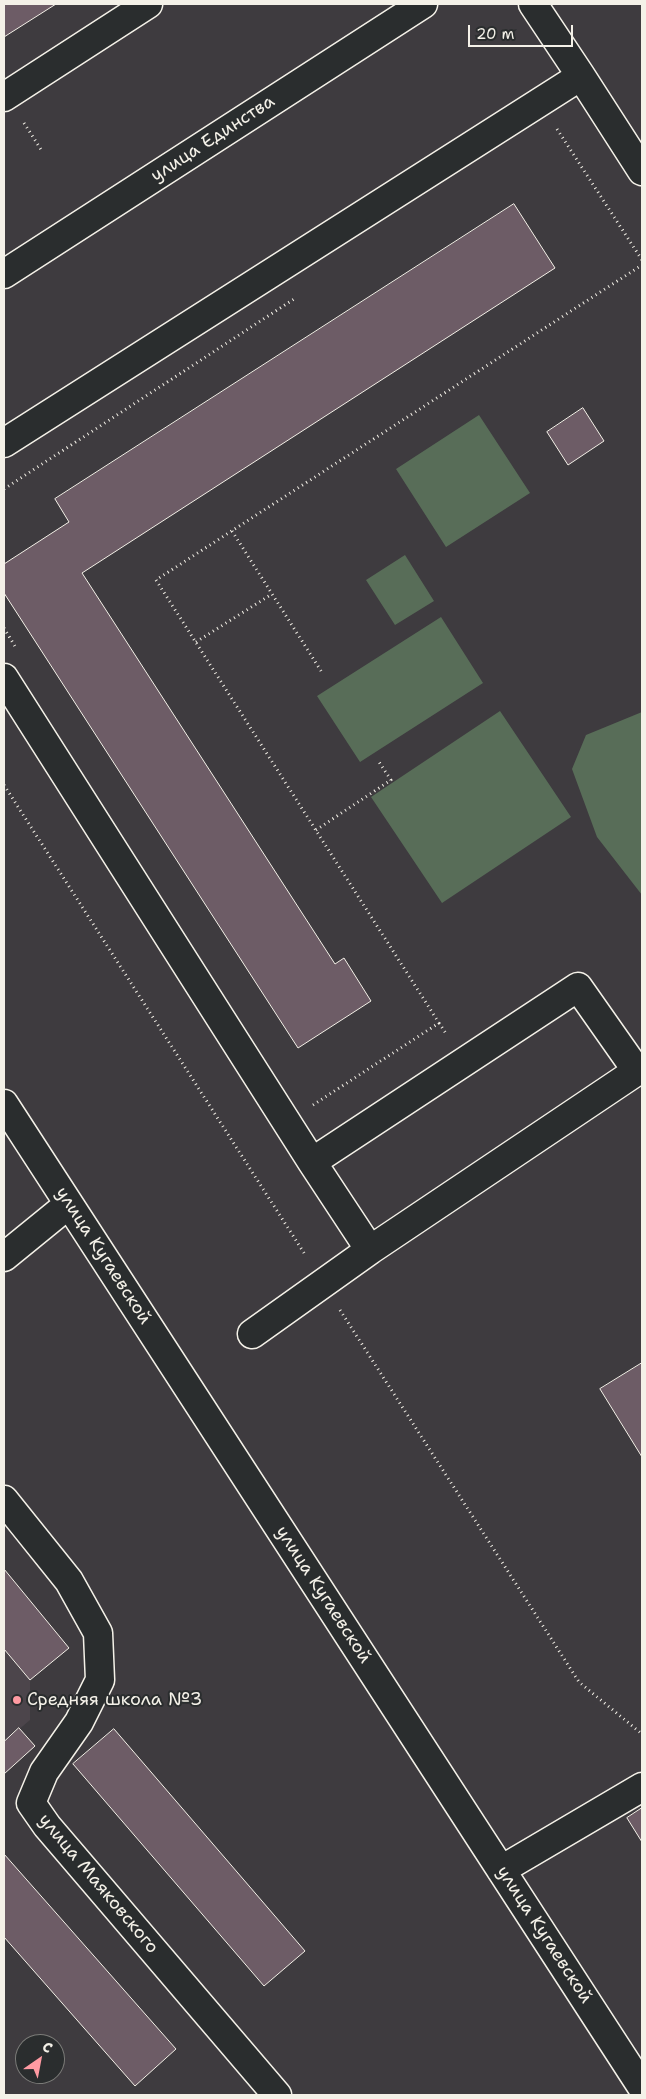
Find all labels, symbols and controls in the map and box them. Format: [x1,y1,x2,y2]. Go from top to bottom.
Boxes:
scale bar [471,15,576,47]
text: 20 m [476,24,515,44]
street label: улица Единства [147,91,279,187]
street label: улица Кугаевской [50,1183,156,1329]
street label: улица Кугаевской [270,1522,376,1668]
place label: Средняя школа №3 [27,1689,202,1711]
marker: Средняя школа №3 [11,1694,23,1706]
street label: улица Маяковского [33,1810,163,1958]
street label: улица Кугаевской [491,1862,597,2008]
north arrow [15,2034,65,2084]
text: С [39,2037,56,2057]

